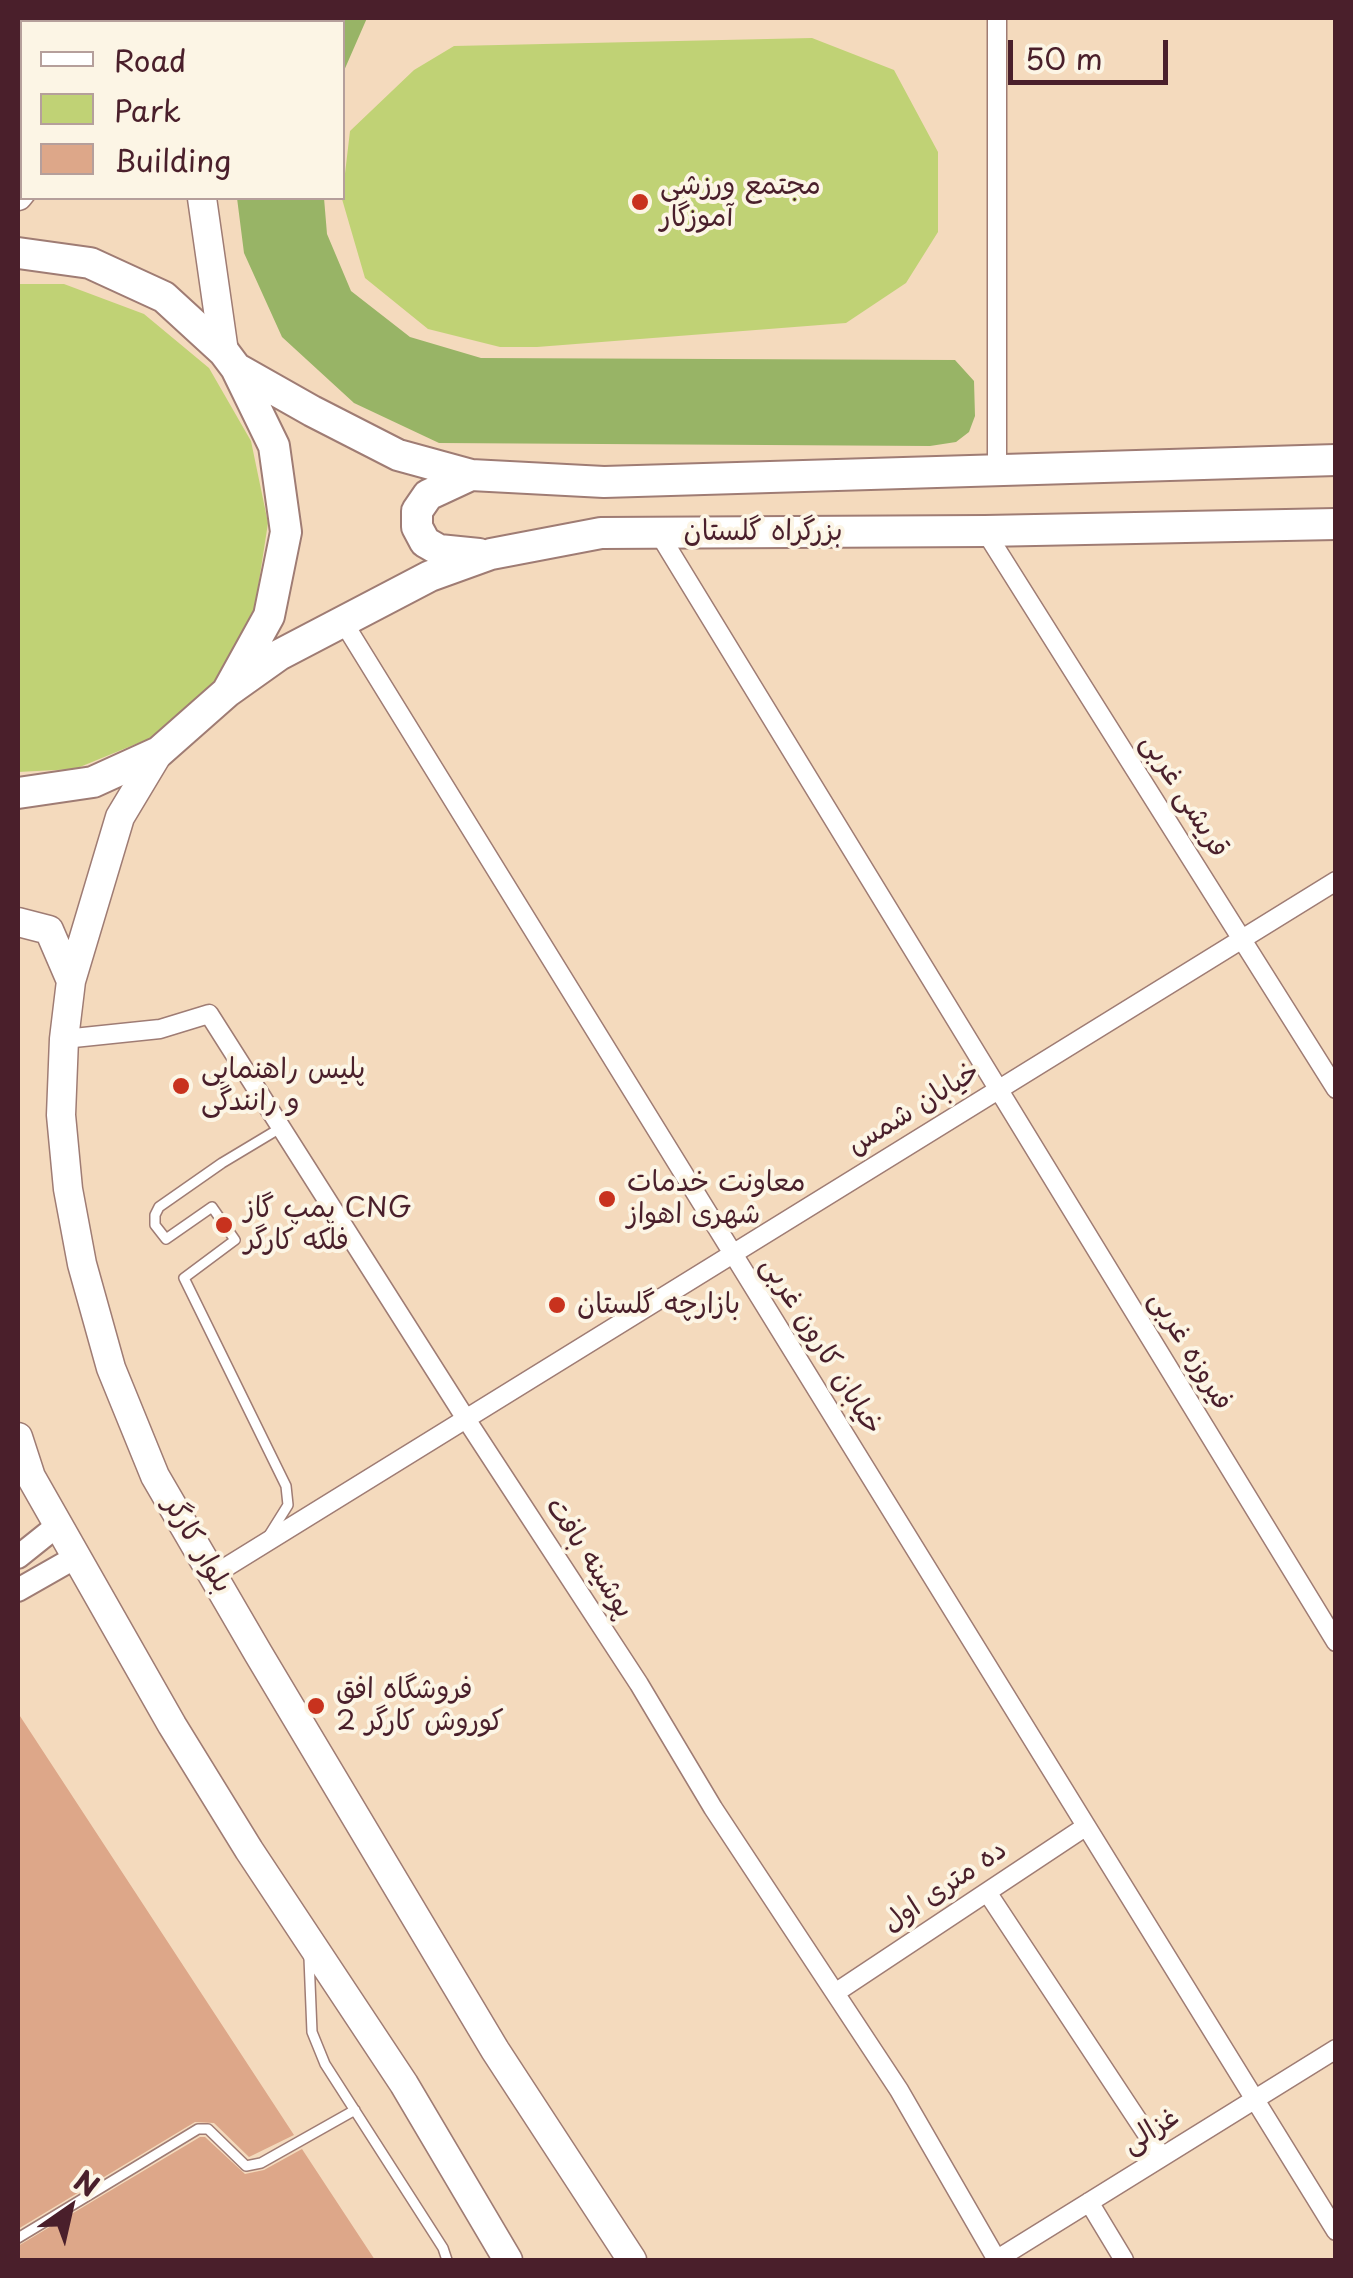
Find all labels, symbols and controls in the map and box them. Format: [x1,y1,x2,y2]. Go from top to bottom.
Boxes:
legend [20,20,345,200]
scale bar [1013,20,1173,82]
text: 50 m [1025,35,1103,80]
text: Road [114,37,187,82]
text: Park [114,87,181,132]
text: Building [114,137,231,182]
place label: مجتمع ورزشی آموزگار [660,169,821,235]
marker: مجتمع ورزشی آموزگار [629,191,651,213]
street label: بزرگراه گلستان [683,515,843,549]
street label: قریشی غربی [1133,728,1235,864]
place label: پلیس راهنمایی و رانندگی [201,1053,365,1119]
street label: خیابان شمس [842,1055,986,1163]
marker: پلیس راهنمایی و رانندگی [170,1075,192,1097]
place label: معاونت خدمات شهری اهواز [627,1166,805,1232]
marker: معاونت خدمات شهری اهواز [596,1188,618,1210]
place label: پمپ گاز CNG فلکه کارگر [244,1192,412,1258]
marker: پمپ گاز CNG فلکه کارگر [213,1214,235,1236]
street label: خیابان کارون غربی [753,1251,889,1441]
street label: فیروزه غربی [1141,1285,1239,1417]
place label: بازارچه گلستان [577,1288,740,1322]
marker: بازارچه گلستان [546,1294,568,1316]
street label: بلوار کارگر [155,1491,239,1599]
street label: پوشینه بافت [538,1491,640,1625]
place label: فروشگاه افق کوروش کارگر 2 [336,1673,504,1739]
marker: فروشگاه افق کوروش کارگر 2 [305,1695,327,1717]
street label: ده متری اول [877,1833,1013,1941]
street label: غزالی [1116,2101,1186,2161]
north arrow [20,2158,120,2258]
text: N [66,2159,108,2207]

